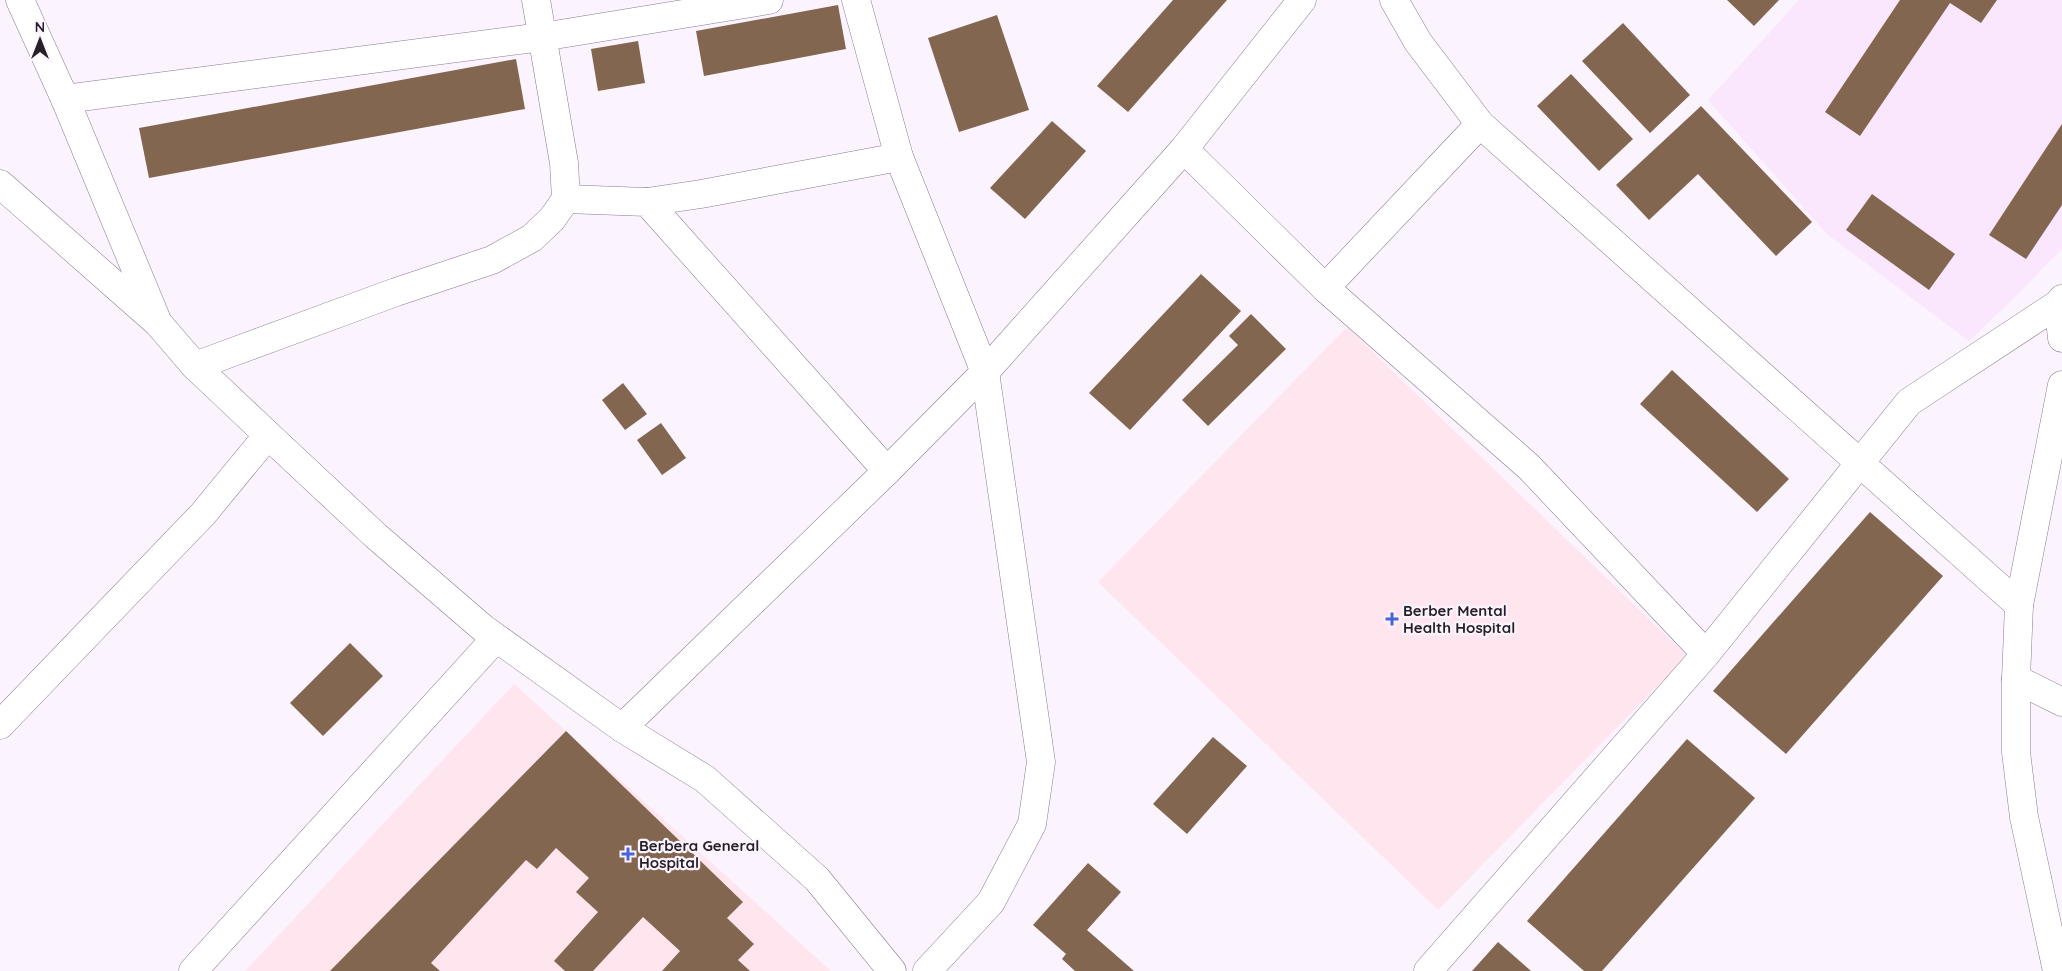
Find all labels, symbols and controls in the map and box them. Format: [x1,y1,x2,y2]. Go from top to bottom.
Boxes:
north arrow [15,15,65,65]
text: N [35,18,45,36]
place label: Berber Mental Health Hospital [1403,601,1515,637]
marker: Berber Mental Health Hospital [1385,612,1399,626]
place label: Berbera General Hospital [639,836,759,872]
marker: Berbera General Hospital [621,847,635,861]

